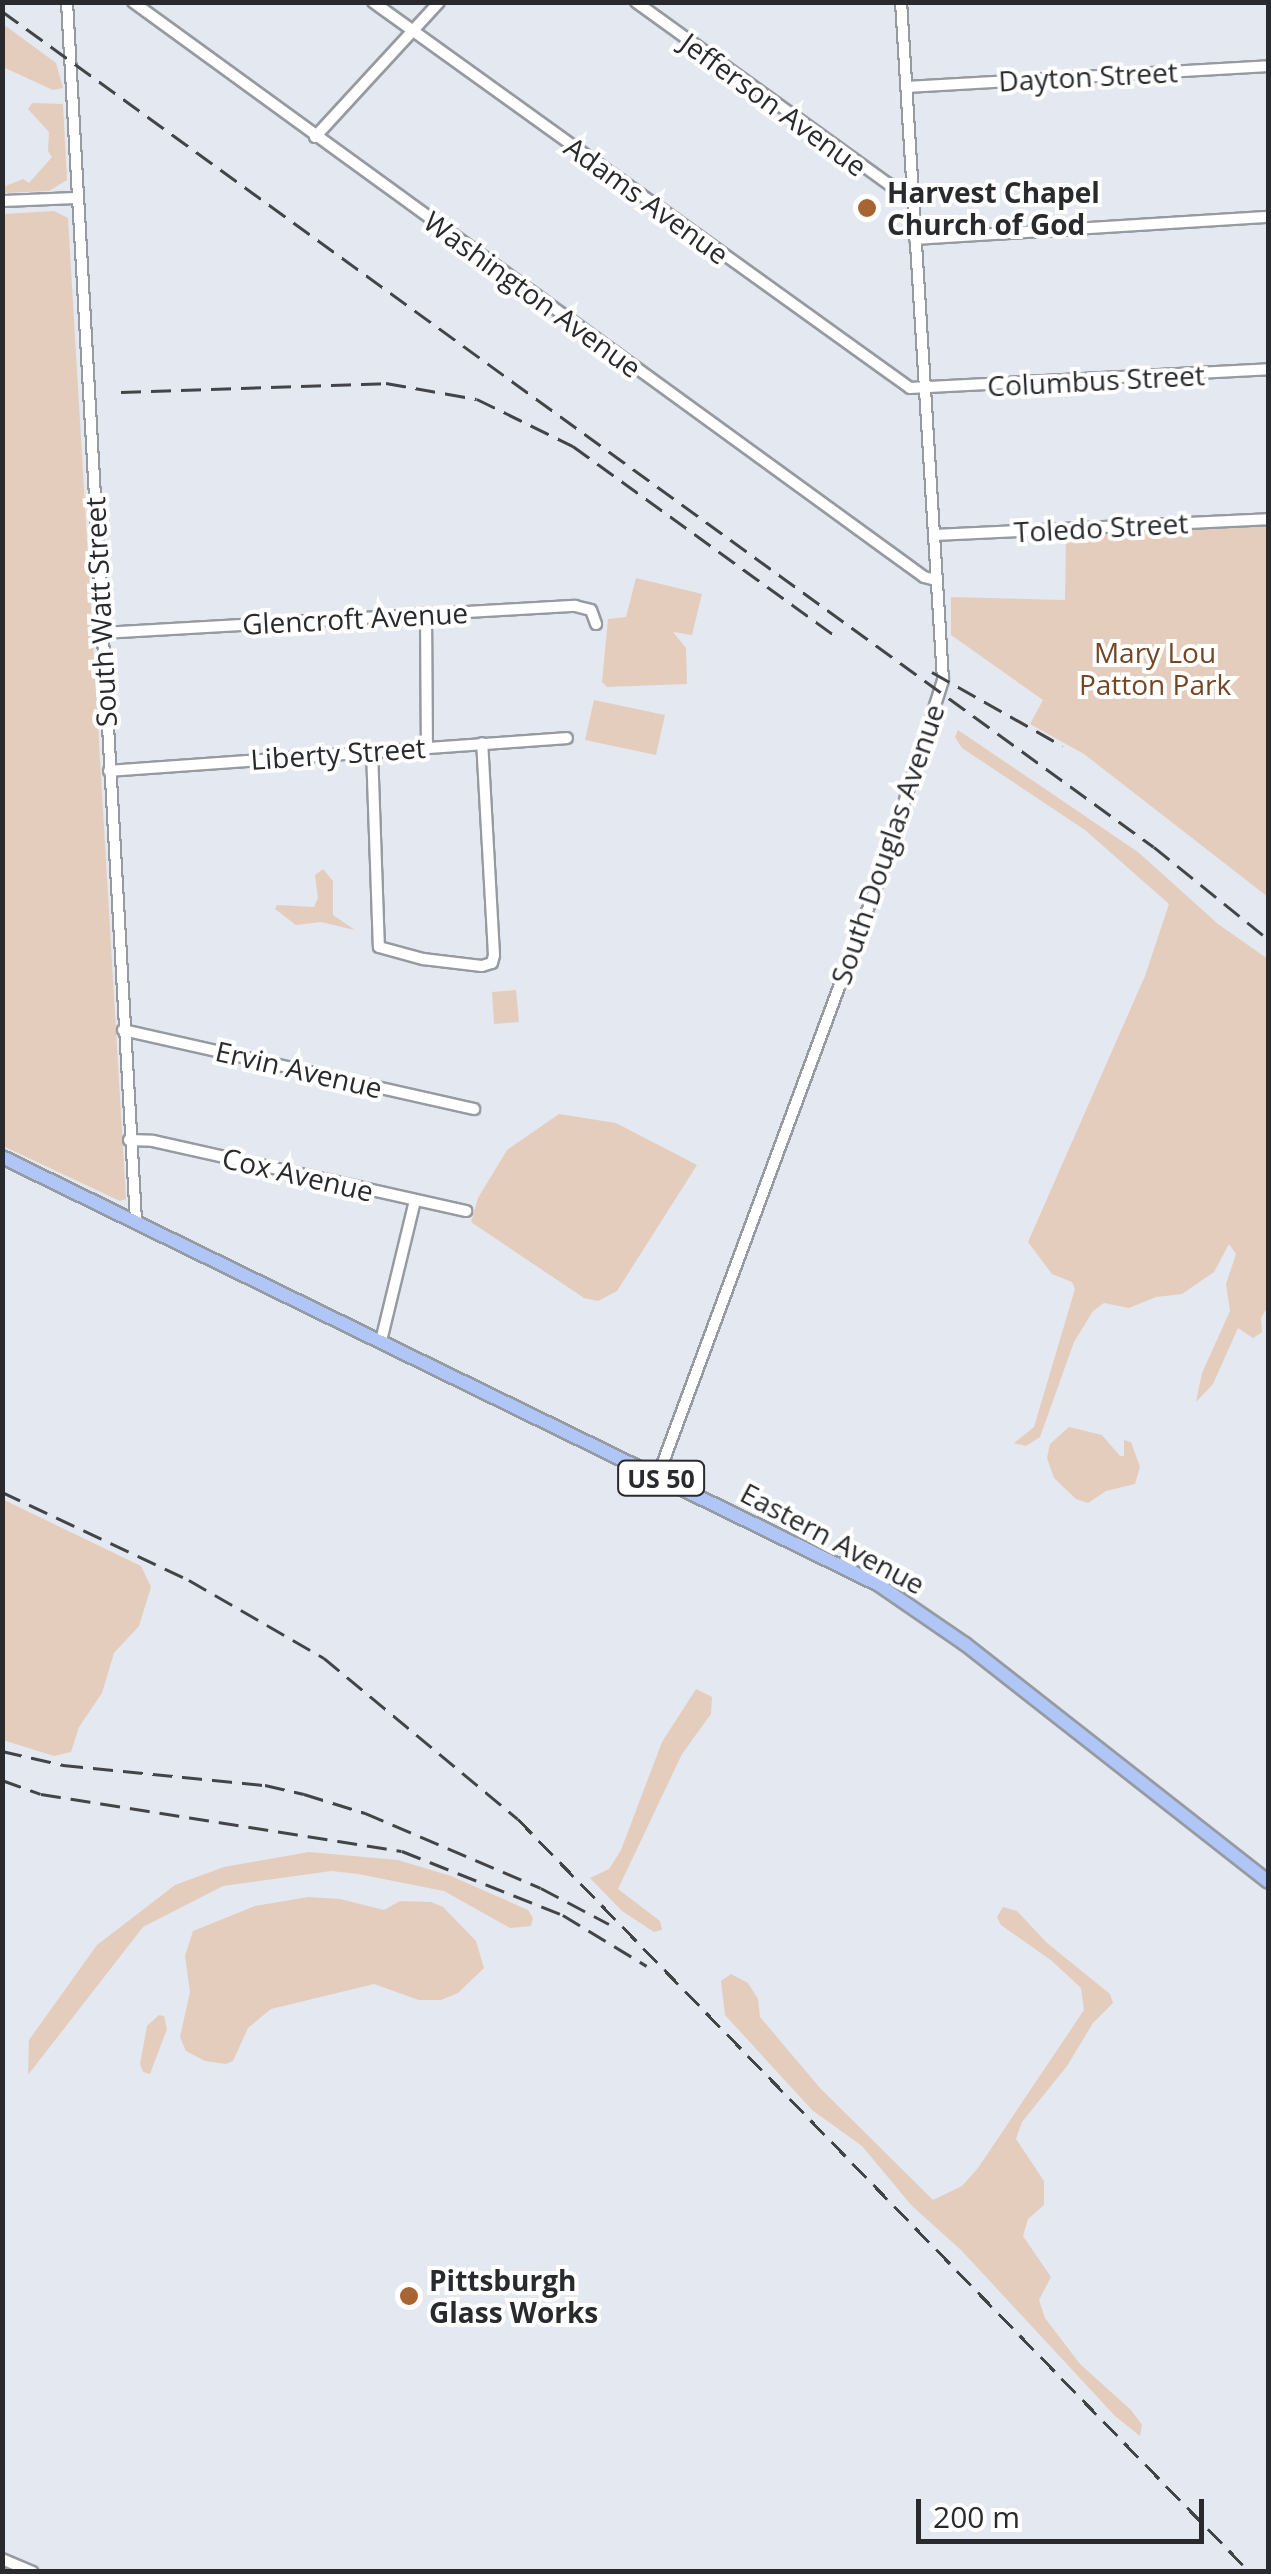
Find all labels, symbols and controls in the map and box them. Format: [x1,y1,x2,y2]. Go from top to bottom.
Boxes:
street label: Jefferson Avenue [675,25,873,183]
street label: Dayton Street [998,55,1178,97]
street label: Adams Avenue [558,129,736,271]
place label: Harvest Chapel Church of God [887,175,1100,241]
marker: Harvest Chapel Church of God [856,197,878,219]
street label: Washington Avenue [418,204,648,384]
street label: Columbus Street [986,358,1206,402]
street label: South Watt Street [77,496,123,728]
street label: Toledo Street [1013,506,1189,548]
street label: Glencroft Avenue [241,595,469,641]
park label: Mary Lou Patton Park [1079,635,1231,701]
street label: South Douglas Avenue [823,700,951,988]
street label: Liberty Street [249,730,427,776]
street label: Ervin Avenue [212,1034,386,1104]
street label: Cox Avenue [219,1140,377,1208]
road number: US 50 [616,1458,706,1498]
street label: Eastern Avenue [735,1475,931,1601]
place label: Pittsburgh Glass Works [429,2263,598,2329]
marker: Pittsburgh Glass Works [398,2285,420,2307]
scale bar [921,2479,1208,2541]
text: 200 m [933,2496,1020,2537]

